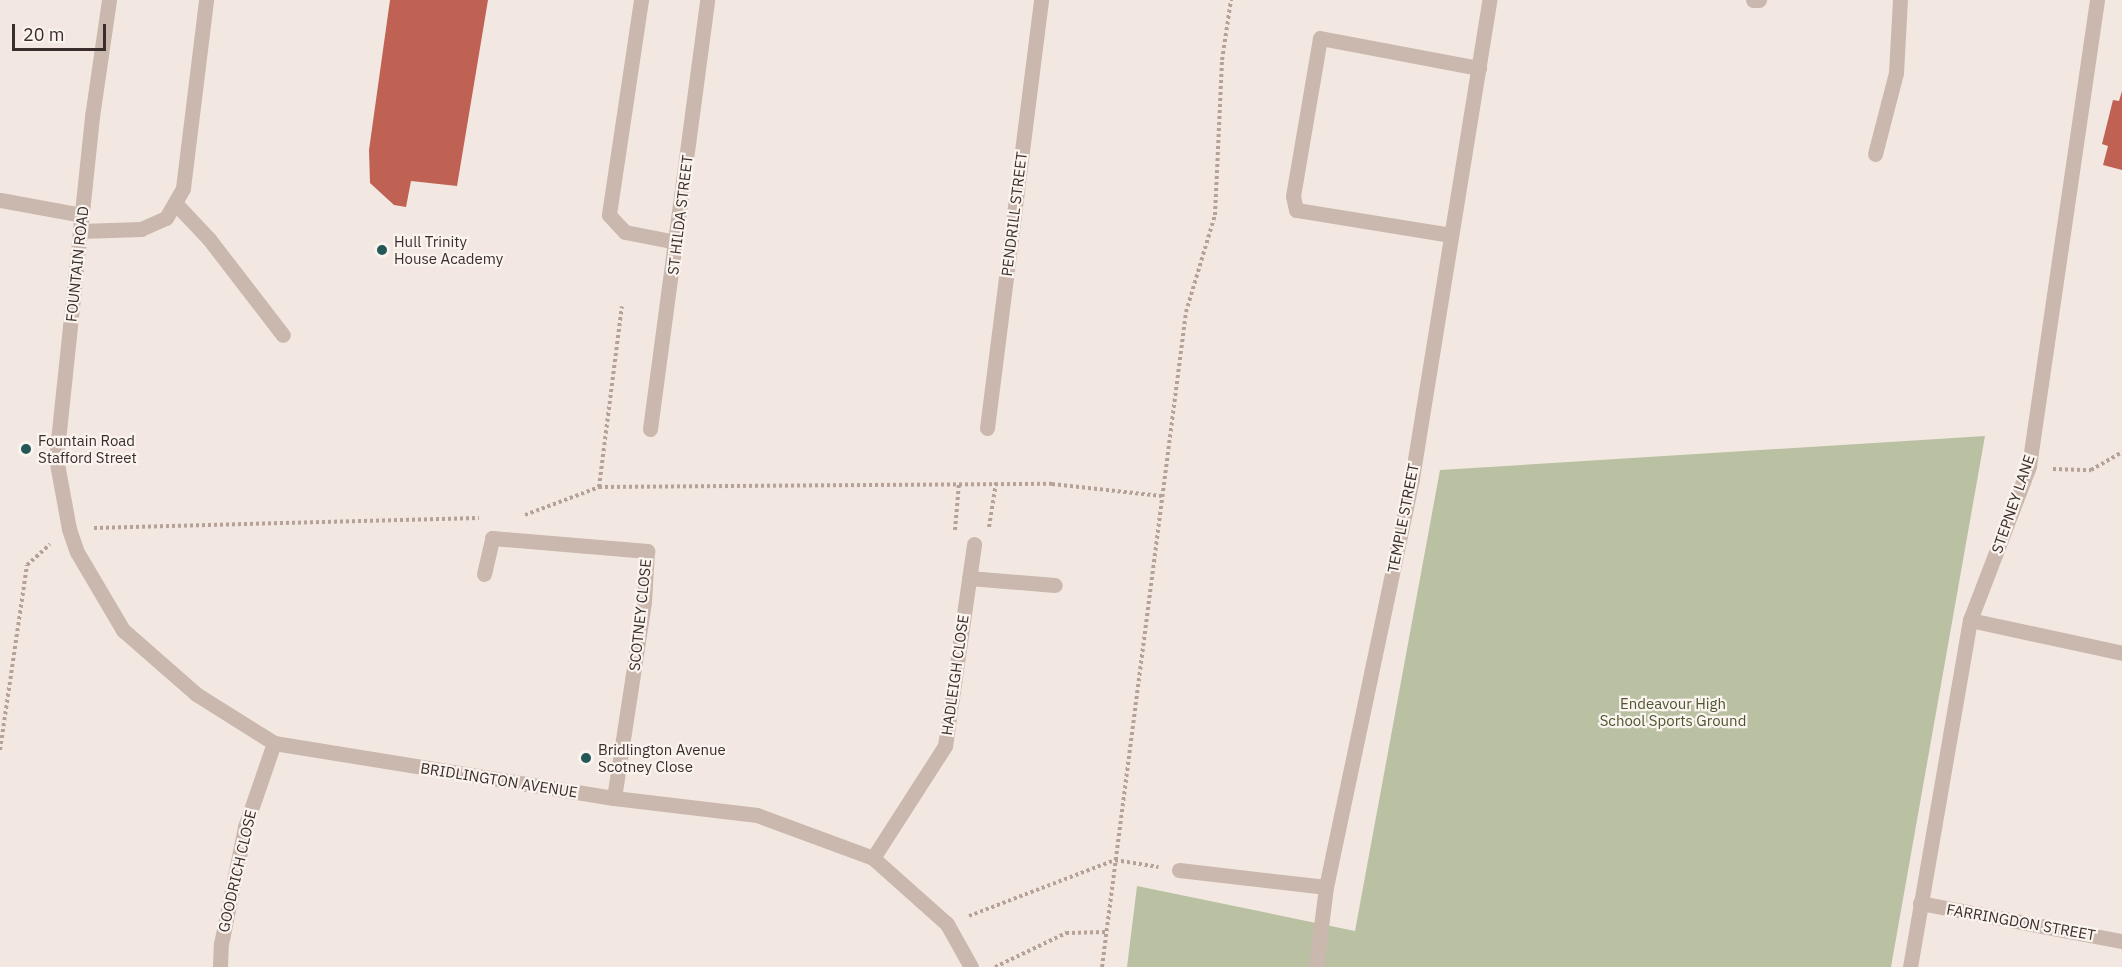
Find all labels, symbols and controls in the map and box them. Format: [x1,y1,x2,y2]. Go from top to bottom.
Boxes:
scale bar [15,12,110,50]
text: 20 m [23,23,65,46]
street label: PENDRILL STREET [997,151,1031,277]
street label: ST HILDA STREET [664,154,696,276]
street label: FOUNTAIN ROAD [62,205,92,323]
place label: Hull Trinity House Academy [394,232,503,267]
marker: Hull Trinity House Academy [375,243,389,257]
place label: Fountain Road Stafford Street [38,431,137,466]
marker: Fountain Road Stafford Street [19,442,33,456]
street label: STEPNEY LANE [1988,452,2038,556]
street label: TEMPLE STREET [1384,462,1422,574]
street label: SCOTNEY CLOSE [625,558,655,672]
street label: HADLEIGH CLOSE [938,614,972,736]
park label: Endeavour High School Sports Ground [1600,694,1746,729]
place label: Bridlington Avenue Scotney Close [598,740,726,775]
marker: Bridlington Avenue Scotney Close [579,751,593,765]
street label: BRIDLINGTON AVENUE [419,759,579,801]
street label: GOODRICH CLOSE [214,808,260,934]
street label: FARRINGDON STREET [1945,900,2097,944]

